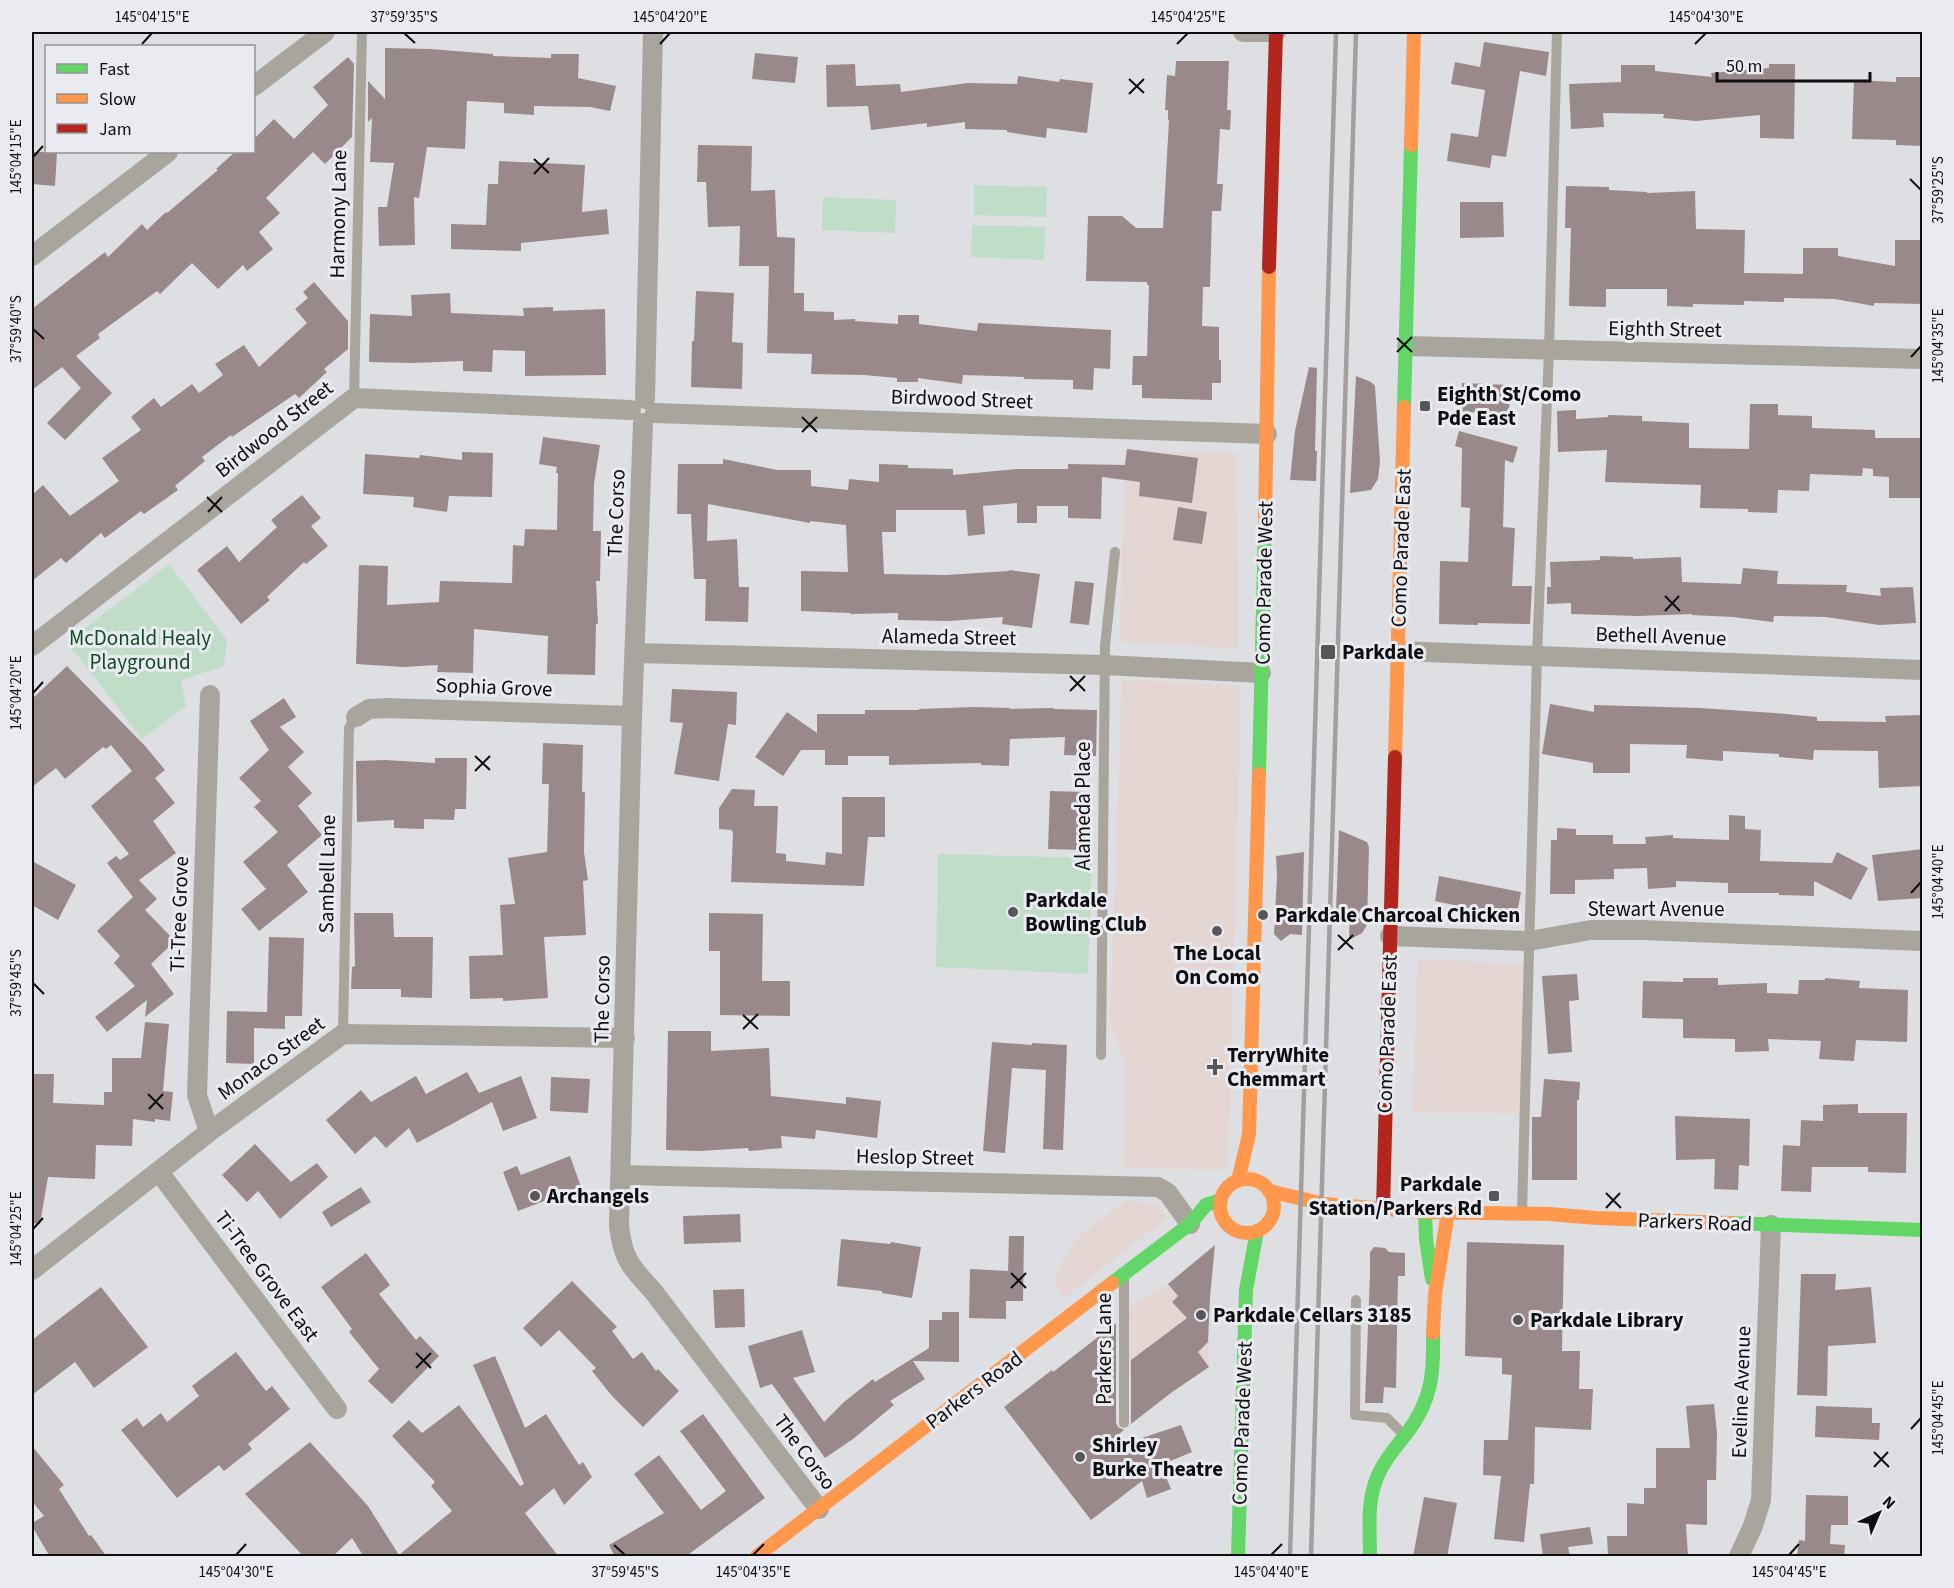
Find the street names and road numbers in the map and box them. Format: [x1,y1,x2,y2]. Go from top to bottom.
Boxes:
street label: Harmony Lane [322,149,354,279]
street label: Eighth Street [1608,313,1722,345]
street label: Birdwood Street [209,373,339,485]
street label: Birdwood Street [890,382,1034,416]
street label: The Corso [599,468,633,558]
street label: Como Parade East [1383,468,1419,628]
street label: Como Parade West [1248,501,1280,665]
street label: Bethell Avenue [1595,619,1727,653]
street label: Alameda Street [882,621,1016,653]
street label: Sophia Grove [435,670,553,704]
street label: Alameda Place [1068,742,1098,870]
street label: Sambell Lane [311,814,343,934]
street label: Ti-Tree Grove [162,856,196,972]
street label: Stewart Avenue [1588,894,1724,924]
street label: Como Parade East [1369,954,1405,1114]
street label: The Corso [586,955,618,1043]
street label: Monaco Street [211,1009,331,1107]
street label: Heslop Street [856,1141,974,1173]
street label: Ti-Tree Grove East [208,1204,326,1348]
street label: Parkers Road [1637,1205,1753,1239]
street label: Parkers Lane [1089,1293,1119,1405]
street label: Eveline Avenue [1724,1325,1758,1459]
street label: Como Parade West [1224,1341,1260,1505]
street label: Parkers Road [919,1344,1029,1436]
street label: The Corso [767,1408,843,1496]

